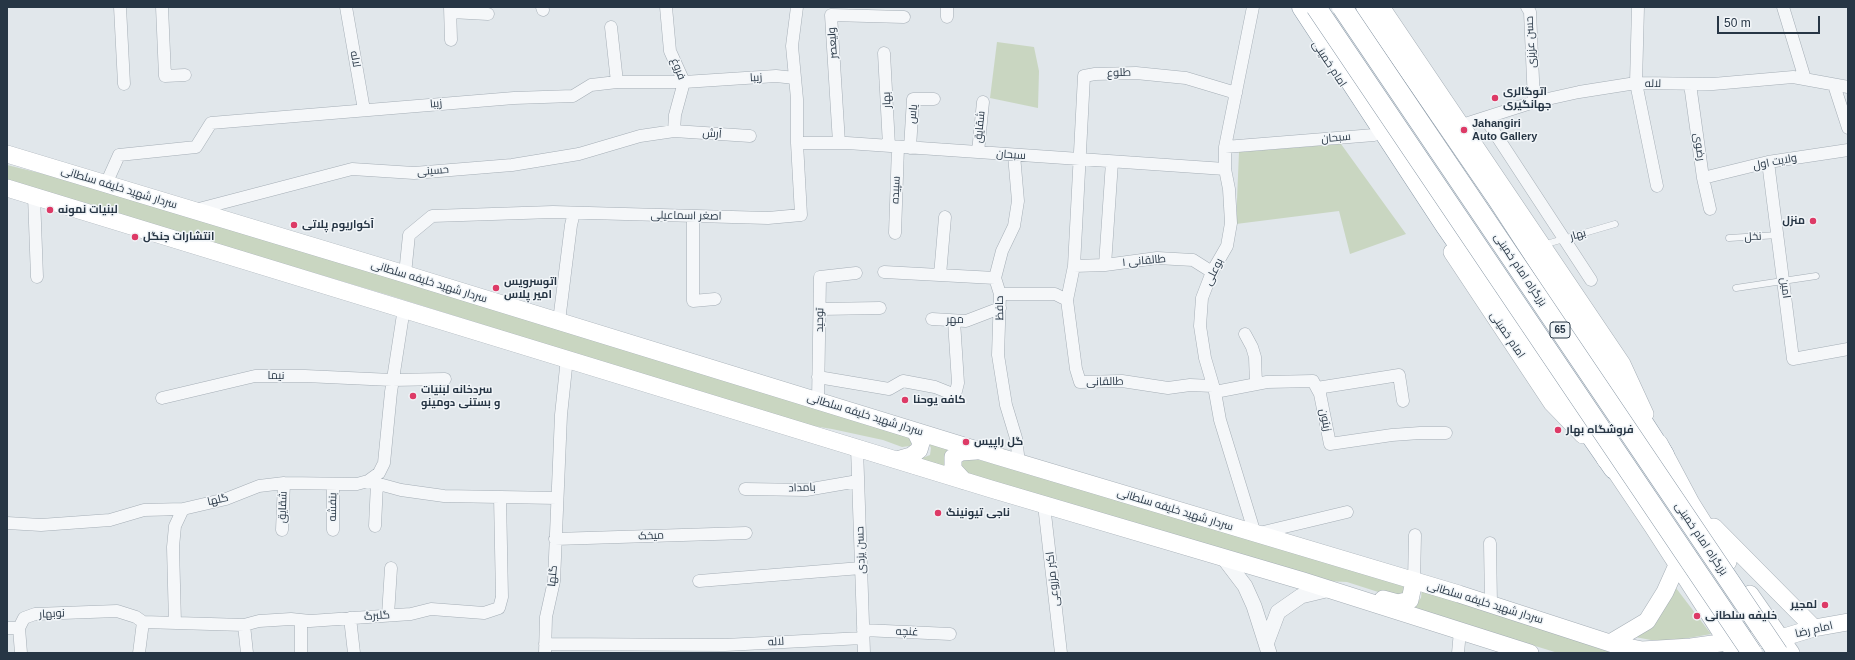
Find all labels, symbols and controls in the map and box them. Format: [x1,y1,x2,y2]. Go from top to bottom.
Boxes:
scale bar [1719,8,1822,34]
street label: حسن عزیزی [1523,16,1539,68]
text: 50 m [1724,16,1751,30]
street label: ولیعصر [825,27,841,59]
street label: امام خمینی [1309,38,1349,90]
street label: لاله [347,50,363,68]
street label: فروغ [668,56,688,82]
street label: طلوع [1107,66,1131,80]
street label: زیبا [750,71,762,85]
street label: لاله [1645,77,1661,91]
place label: اتوگالری جهانگیری [1503,85,1551,111]
street label: بهار [880,91,894,109]
marker: اتوگالری جهانگیری [1490,93,1500,103]
street label: زیبا [429,97,443,111]
street label: یاس [905,104,921,124]
street label: شقایق [972,110,988,144]
place label: Jahangiri Auto Gallery [1472,117,1537,143]
marker: Jahangiri Auto Gallery [1459,125,1469,135]
street label: آرش [702,127,722,141]
street label: سبحان [1321,130,1351,146]
street label: رضوی [1691,132,1707,162]
street label: سبحان [996,147,1026,163]
street label: ولایت اول [1752,151,1798,173]
street label: حسینی [417,163,449,179]
street label: سردار شهید خلیفه سلطانی [59,164,179,212]
street label: سپیده [889,176,903,204]
place label: لبنیات نمونه [58,203,118,217]
marker: لبنیات نمونه [45,205,55,215]
street label: اصغر اسماعیلی [650,209,722,223]
place label: منزل [1782,214,1805,228]
marker: منزل [1808,216,1818,226]
place label: آکواریوم پلاتی [302,218,374,232]
marker: آکواریوم پلاتی [289,220,299,230]
street label: بهار [1568,226,1588,244]
place label: انتشارات جنگل [143,230,214,244]
street label: نخل [1744,230,1762,244]
street label: بزرگراه امام خمینی [1491,231,1549,309]
marker: انتشارات جنگل [130,232,140,242]
street label: طالقانی ۱ [1122,253,1166,269]
street label: بوعلی [1202,256,1226,288]
street label: سردار شهید خلیفه سلطانی [369,258,489,306]
place label: اتوسرويس امير پلاس [504,275,557,301]
street label: امین [1777,277,1793,299]
marker: اتوسرويس امير پلاس [491,283,501,293]
street label: حافظ [993,295,1007,321]
street label: توحید [813,308,827,332]
street label: امام خمینی [1487,309,1527,361]
street label: مهر [946,313,964,327]
road number: 65 [1550,322,1570,338]
street label: نیما [268,369,284,383]
street label: طالقانی [1086,375,1124,389]
place label: سردخانه لبنیات و بستنی دومینو [421,383,500,409]
marker: سردخانه لبنیات و بستنی دومینو [408,391,418,401]
street label: سردار شهید خلیفه سلطانی [805,391,925,439]
place label: کافه یوحنا [913,393,965,407]
marker: کافه یوحنا [900,395,910,405]
street label: زیتون [1316,408,1334,432]
place label: فروشگاه بهار [1566,423,1634,437]
marker: فروشگاه بهار [1553,425,1563,435]
place label: گل راپیس [974,435,1023,449]
marker: گل راپیس [961,437,971,447]
street label: بامداد [788,481,816,495]
street label: سردار شهید خلیفه سلطانی [1115,486,1235,534]
street label: گلها [206,491,230,509]
street label: شقایق [276,491,290,523]
street label: بنفشه [326,492,340,522]
street label: بزرگراه امام خمینی [1672,500,1730,578]
place label: ناجی‌ تیونینگ [946,506,1010,520]
marker: ناجی‌ تیونینگ [933,508,943,518]
street label: حسن یزدی [854,526,868,574]
street label: میخک [638,529,664,543]
street label: اکبر مزروعی [1044,551,1062,607]
street label: گلها [545,565,561,587]
street label: سردار شهید خلیفه سلطانی [1425,579,1545,627]
place label: لمجیر [1790,598,1817,612]
marker: لمجیر [1820,600,1830,610]
street label: نوبهار [39,607,65,621]
street label: گلبرگ [364,609,390,623]
place label: خلیفه سلطانی [1705,609,1777,623]
marker: خلیفه سلطانی [1692,611,1702,621]
street label: امام رضا [1794,619,1834,641]
street label: غنچه [895,625,919,639]
street label: لاله [767,635,785,649]

